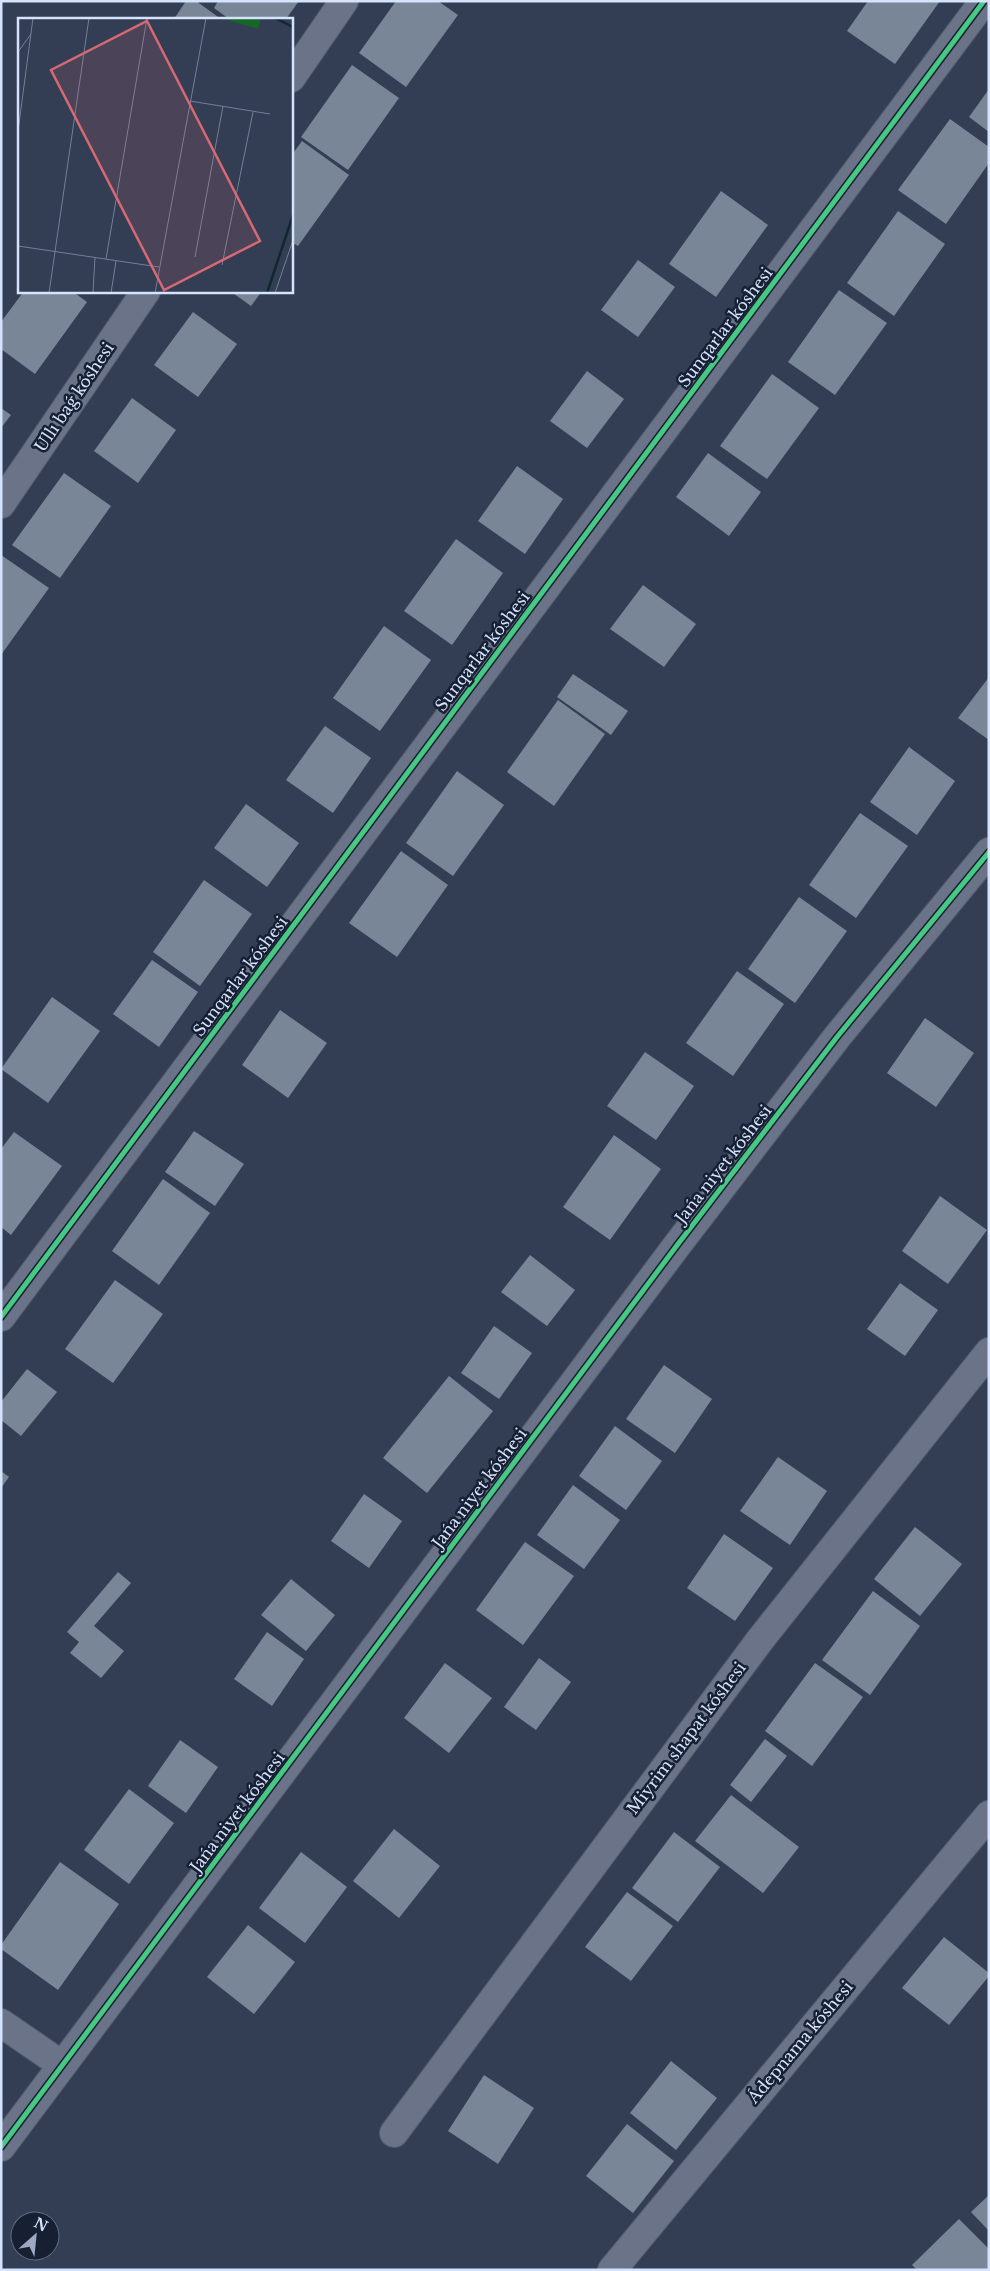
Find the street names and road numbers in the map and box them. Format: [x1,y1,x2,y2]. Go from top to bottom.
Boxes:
street label: Sunqarlar kóshesi [673,263,777,391]
street label: Ullı baǵ kóshesi [30,338,118,456]
street label: Sunqarlar kóshesi [430,587,534,715]
street label: Sunqarlar kóshesi [188,912,292,1040]
street label: Jańa niyet kóshesi [669,1100,776,1229]
street label: Jańa niyet kóshesi [426,1424,531,1553]
street label: Miyrim shapat kóshesi [622,1658,750,1818]
street label: Jańa niyet kóshesi [184,1748,289,1877]
street label: Ádepnama kóshesi [742,1976,857,2108]

